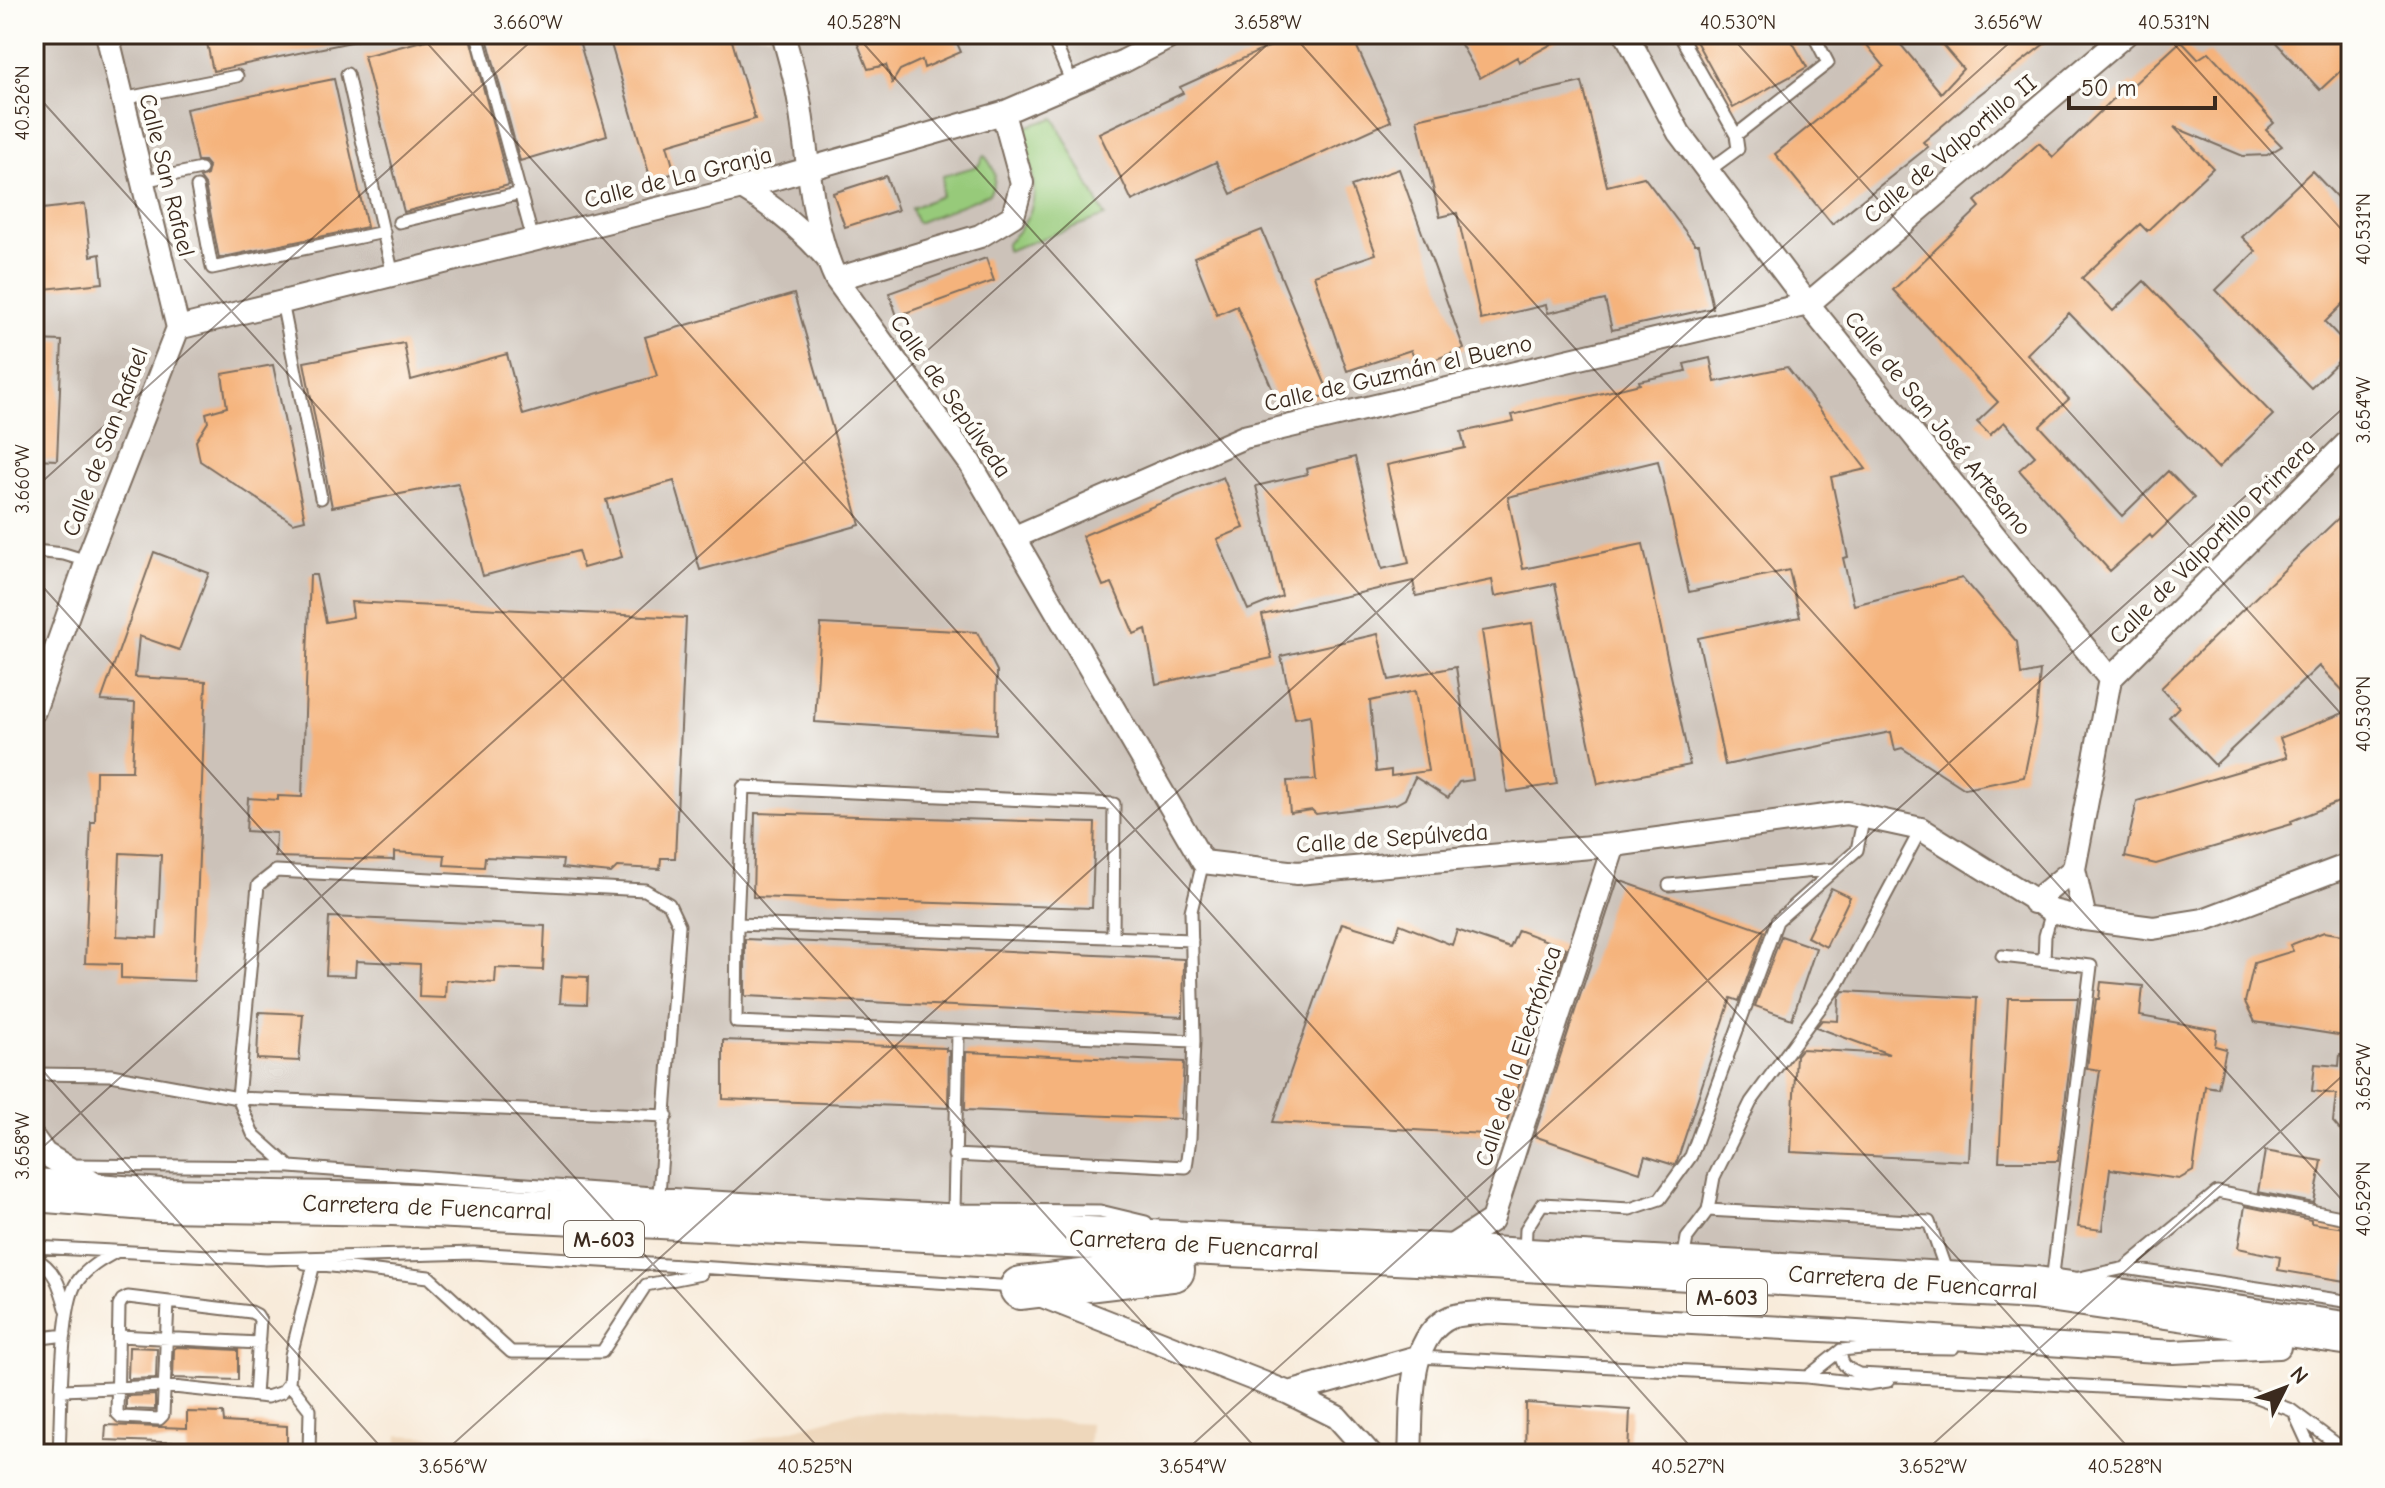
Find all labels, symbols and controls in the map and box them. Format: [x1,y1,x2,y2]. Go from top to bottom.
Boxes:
text: 3.660°W [493,11,563,34]
text: 40.528°N [827,11,901,34]
text: 3.658°W [1234,11,1302,34]
text: 40.530°N [1700,11,1776,34]
text: 3.656°W [1974,11,2043,34]
text: 40.531°N [2138,11,2210,34]
scale bar [2069,60,2215,110]
text: 40.526°N [11,65,34,141]
street label: Calle de Valportillo II [1858,69,2042,229]
text: 50 m [2081,74,2137,102]
street label: Calle San Rafael [133,91,201,259]
street label: Calle de La Granja [581,140,775,214]
text: 40.531°N [2352,193,2375,265]
street label: Calle de San José Artesano [1839,305,2037,541]
street label: Calle de Sepúlveda [884,309,1018,483]
street label: Calle de Guzmán el Bueno [1261,329,1535,417]
street label: Calle de San Rafael [56,344,154,540]
text: 3.654°W [2352,376,2375,443]
street label: Calle de Valportillo Primera [2103,432,2321,650]
text: 3.660°W [11,444,34,514]
text: 40.530°N [2352,676,2375,752]
street label: Calle de Sepúlveda [1295,817,1489,859]
street label: Calle de la Electrónica [1469,942,1567,1170]
text: 3.652°W [2352,1043,2375,1111]
text: 3.658°W [11,1112,34,1180]
text: 40.529°N [2352,1162,2375,1236]
street label: Carretera de Fuencarral [302,1189,552,1225]
road number: M-603 [564,1221,644,1257]
street label: Carretera de Fuencarral [1069,1223,1319,1265]
street label: Carretera de Fuencarral [1787,1259,2039,1305]
road number: M-603 [1687,1279,1767,1315]
north arrow [2245,1348,2325,1428]
text: N [2285,1361,2314,1389]
text: 3.656°W [419,1455,488,1478]
text: 40.525°N [777,1455,853,1478]
text: 3.654°W [1160,1455,1227,1478]
text: 40.527°N [1651,1455,1725,1478]
text: 3.652°W [1899,1455,1967,1478]
text: 40.528°N [2088,1455,2162,1478]

